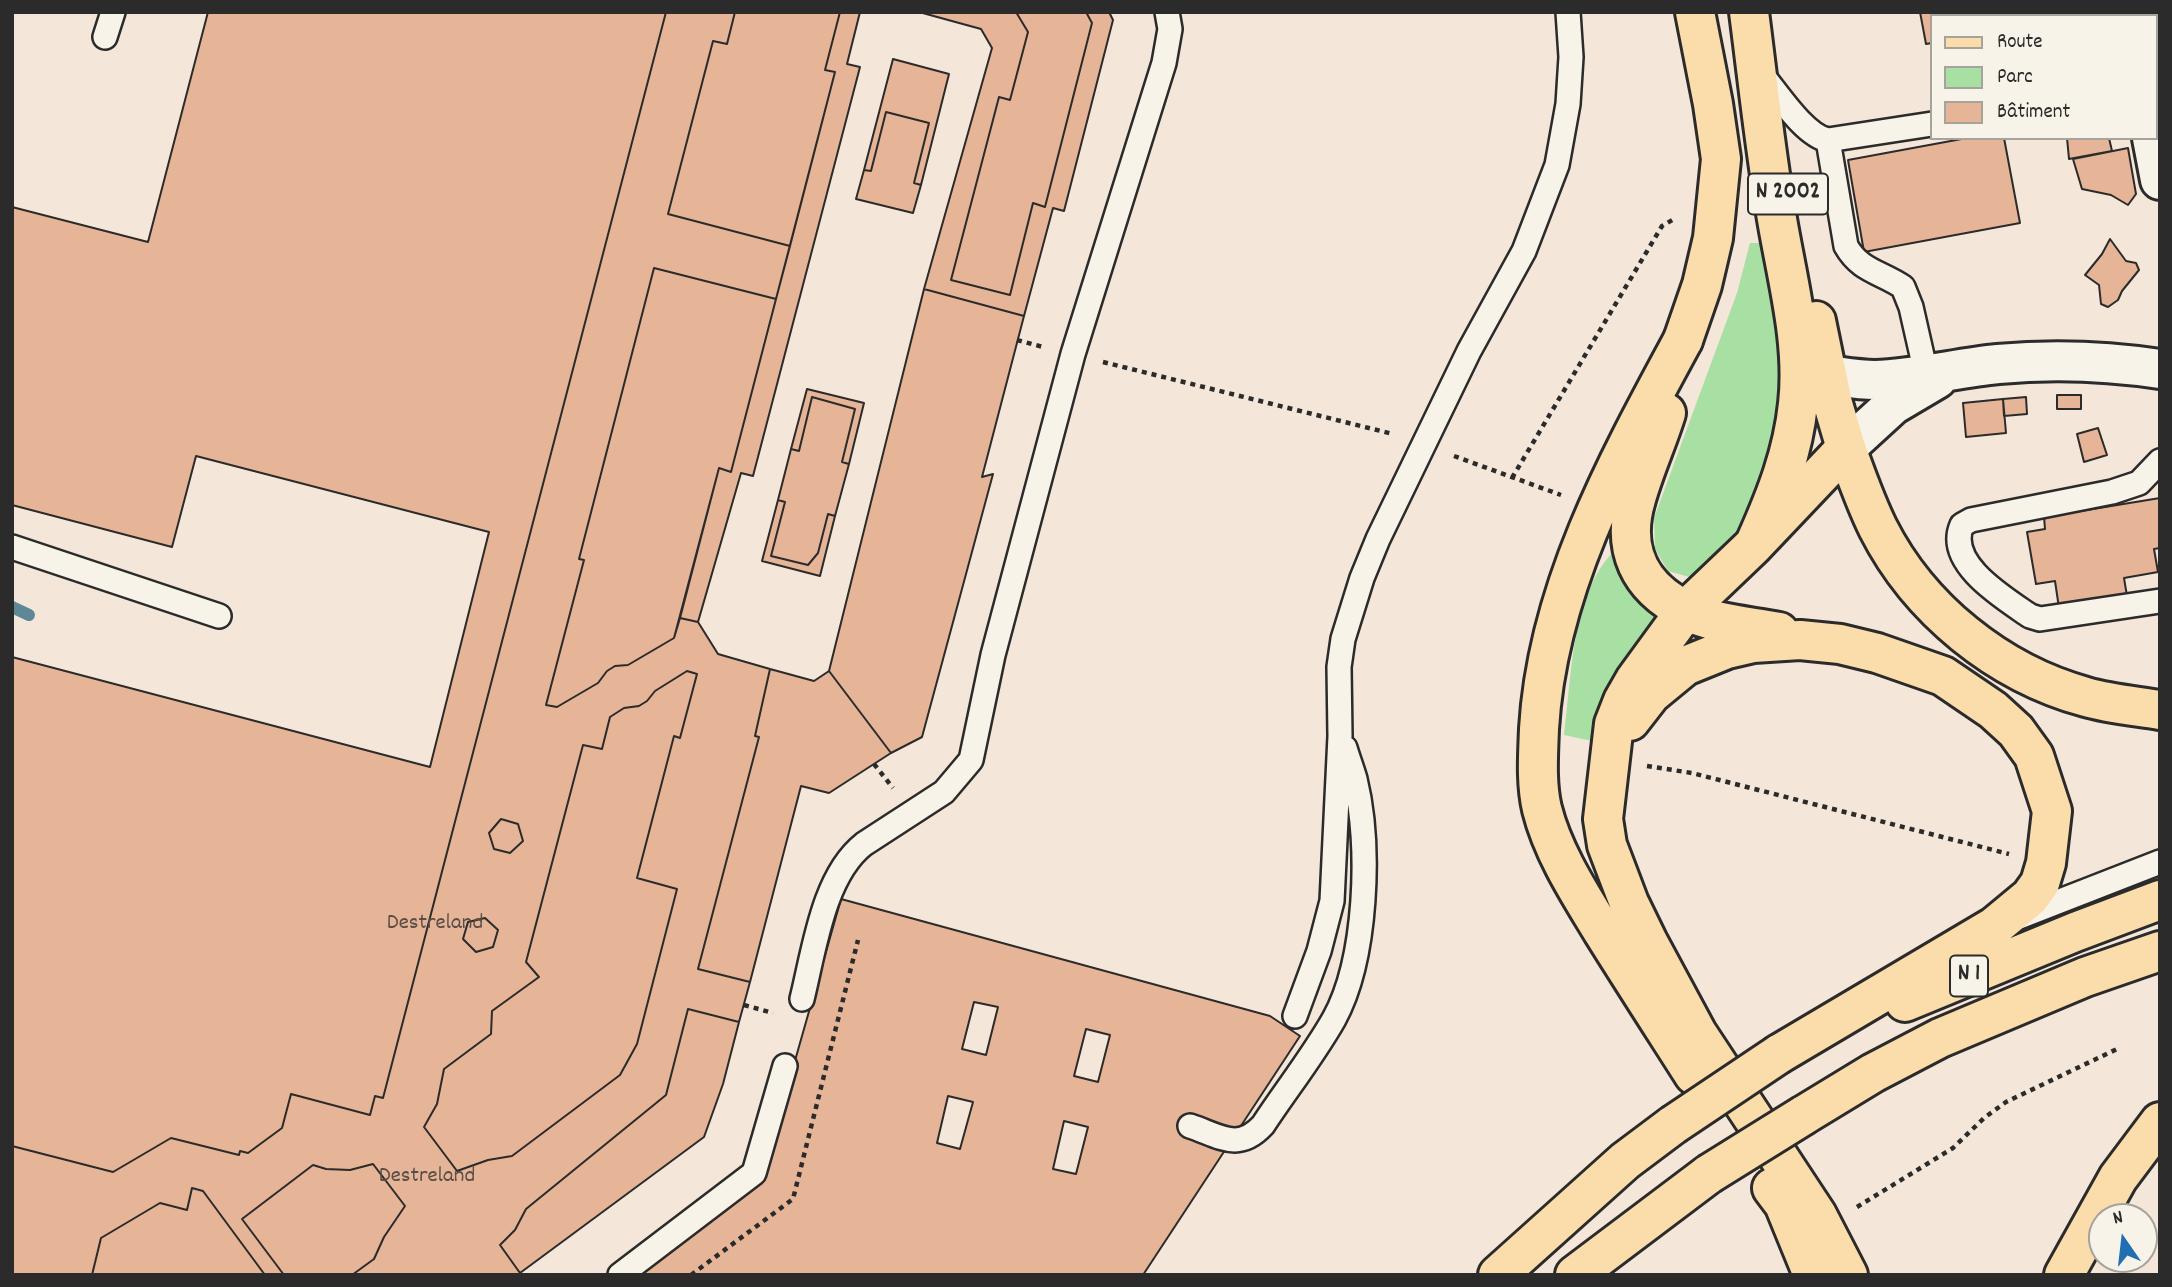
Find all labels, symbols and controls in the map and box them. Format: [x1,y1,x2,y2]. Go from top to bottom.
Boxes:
legend [1930,14,2158,140]
text: Route [1997,28,2043,58]
text: Parc [1997,63,2033,93]
text: Bâtiment [1997,98,2070,128]
road number: N 2002 [1748,174,1828,214]
house number: Destreland [387,911,483,939]
road number: N 1 [1950,956,1988,996]
house number: Destreland [379,1164,475,1192]
north arrow [2088,1203,2158,1273]
text: N [2110,1205,2126,1233]

